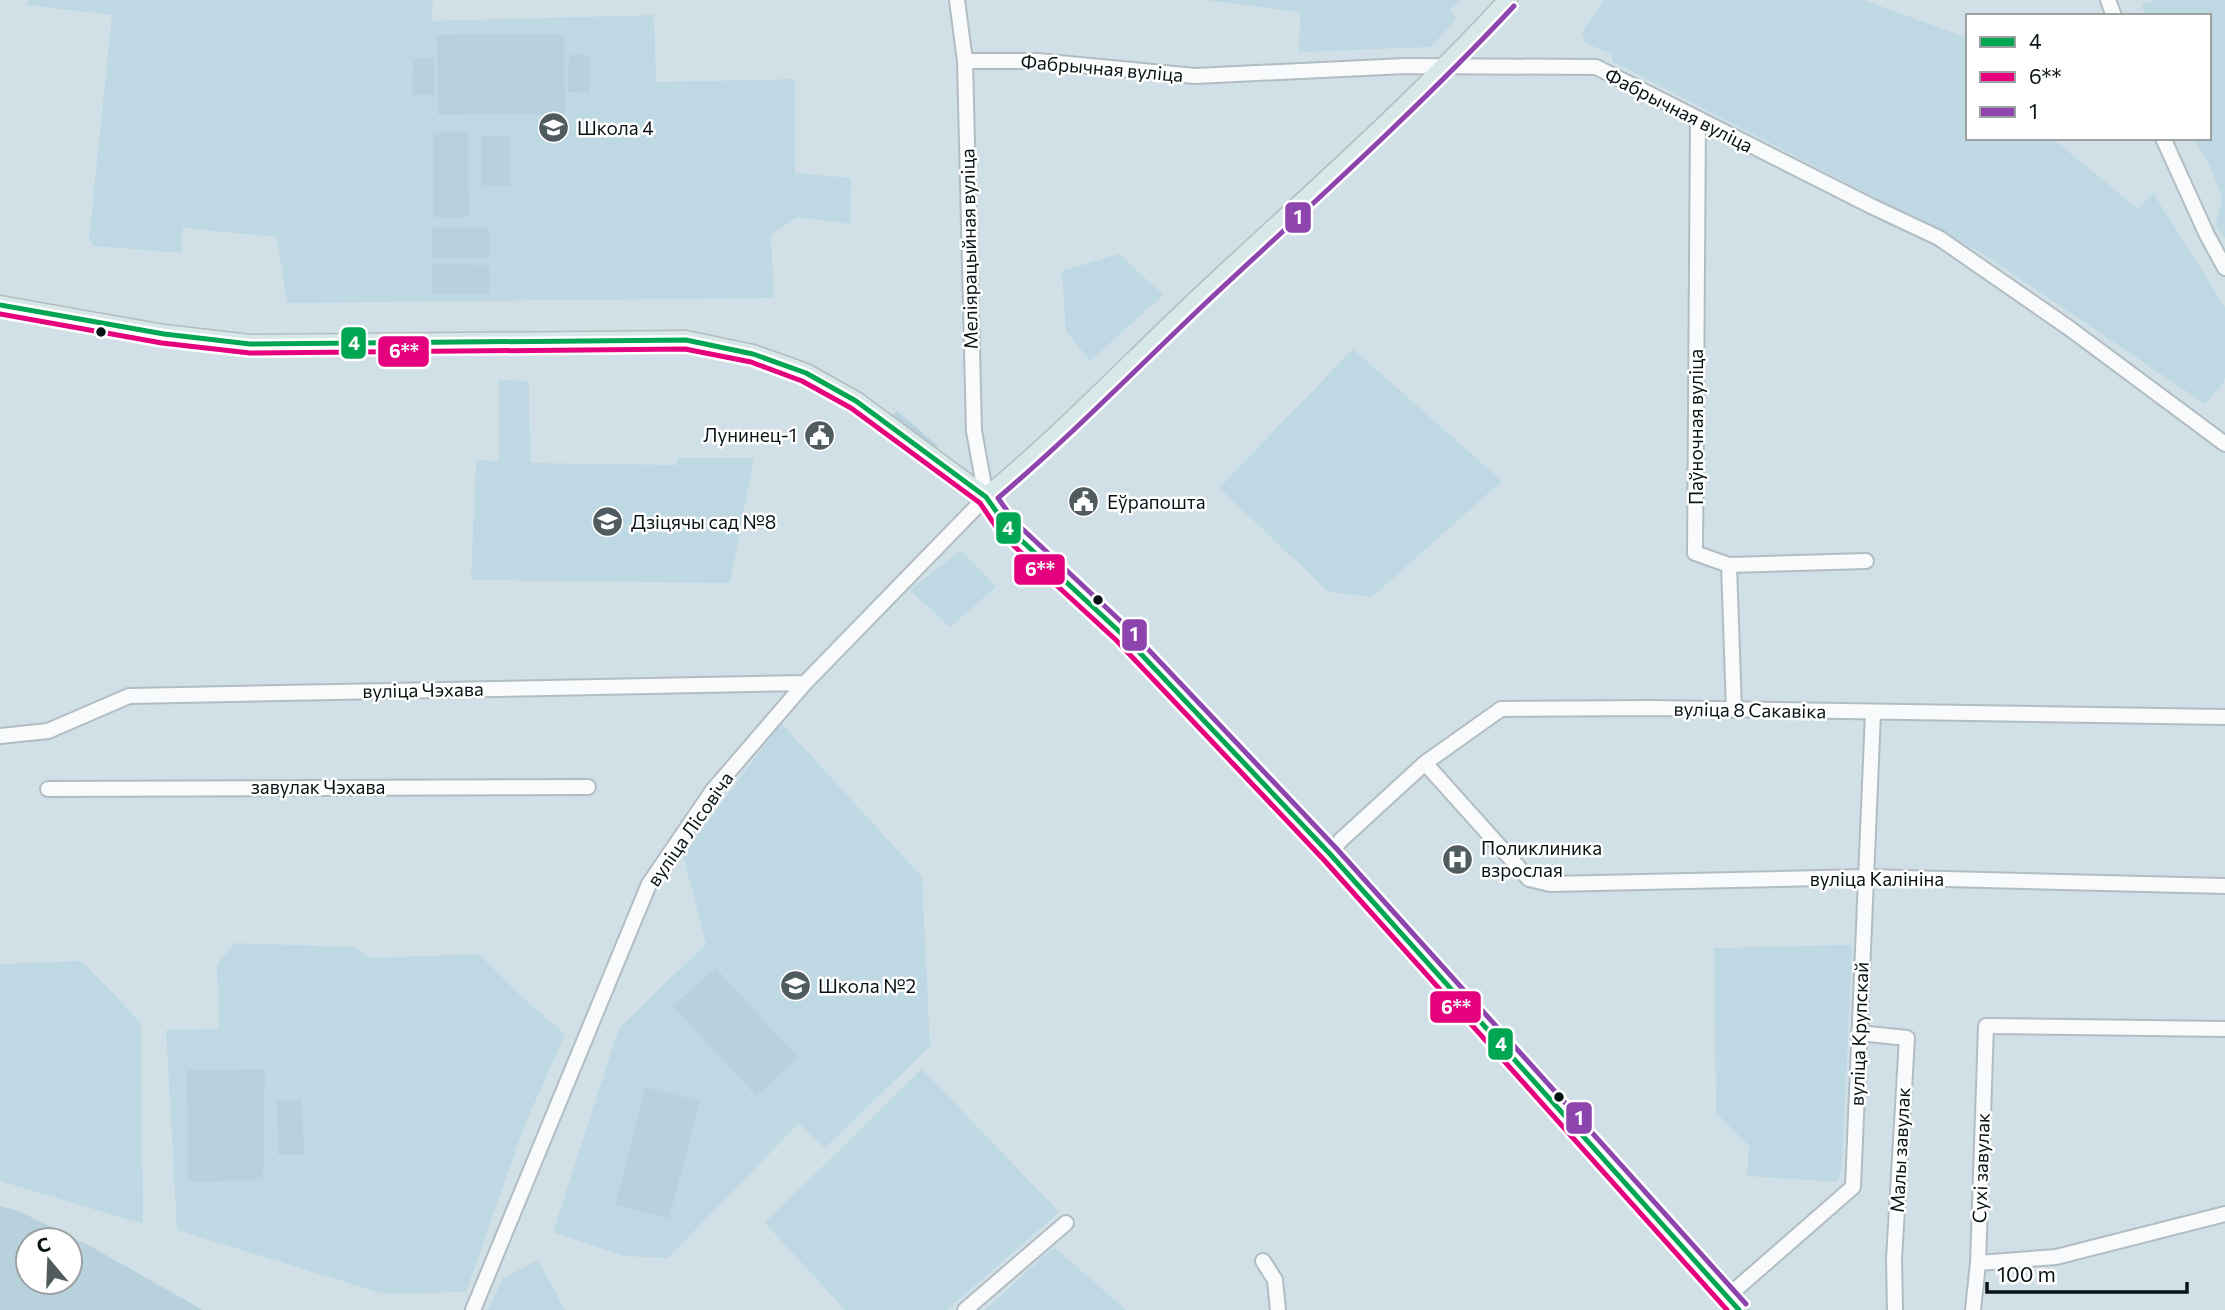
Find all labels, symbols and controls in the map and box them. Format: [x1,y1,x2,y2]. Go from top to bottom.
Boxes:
legend [1966,14,2211,140]
text: 4 [2029,28,2042,53]
street label: Фабрычная вуліца [1020,49,1184,86]
street label: Фабрычная вуліца [1601,62,1757,157]
text: 6** [2029,63,2061,88]
text: 1 [2029,98,2038,123]
school or university icon: Школа 4 [537,111,571,145]
place label: Школа 4 [577,116,654,139]
street label: Меліярацыйная вуліца [955,148,982,350]
line badge: 1 [1284,201,1312,234]
text: 1 [1294,205,1302,228]
unlabelled marker [94,325,108,339]
line badge: 4 [340,326,367,360]
text: 4 [348,331,360,354]
line badge: 6** [377,335,430,368]
text: 6** [389,339,419,362]
street label: Паўночная вуліца [1684,349,1707,505]
public building icon: Лунинец-1 [803,418,837,452]
place label: Лунинец-1 [703,423,797,446]
public building icon: Еўрапошта [1067,485,1101,519]
place label: Еўрапошта [1107,490,1206,513]
school or university icon: Дзіцячы сад №8 [591,505,625,539]
place label: Дзіцячы сад №8 [631,510,776,533]
line badge: 4 [995,511,1022,545]
text: 4 [1002,516,1014,539]
line badge: 6** [1013,553,1066,586]
text: 6** [1025,557,1055,580]
unlabelled marker [1091,593,1105,607]
line badge: 1 [1121,618,1148,652]
text: 1 [1130,622,1138,645]
street label: вуліца Чэхава [362,677,484,702]
street label: вуліца 8 Сакавіка [1673,697,1827,722]
street label: вуліца Лісовіча [642,767,738,890]
street label: завулак Чэхава [251,775,385,798]
place label: Поликлиника взрослая [1481,836,1602,881]
hospital icon: Поликлиника взрослая [1441,842,1475,876]
street label: вуліца Калініна [1810,867,1944,890]
street label: вуліца Крупскай [1844,962,1873,1106]
school or university icon: Школа №2 [778,969,812,1003]
place label: Школа №2 [818,974,916,997]
line badge: 6** [1429,990,1482,1024]
text: 6** [1441,995,1471,1018]
line badge: 4 [1487,1027,1514,1061]
text: 4 [1495,1032,1507,1055]
street label: Малы завулак [1885,1087,1914,1213]
unlabelled marker [1552,1090,1566,1104]
line badge: 1 [1565,1101,1593,1135]
text: 1 [1575,1106,1583,1129]
street label: Сухі завулак [1967,1112,1994,1224]
north arrow [14,1226,84,1296]
text: С [33,1231,53,1257]
scale bar [1987,1250,2186,1294]
text: 100 m [1997,1261,2056,1286]

